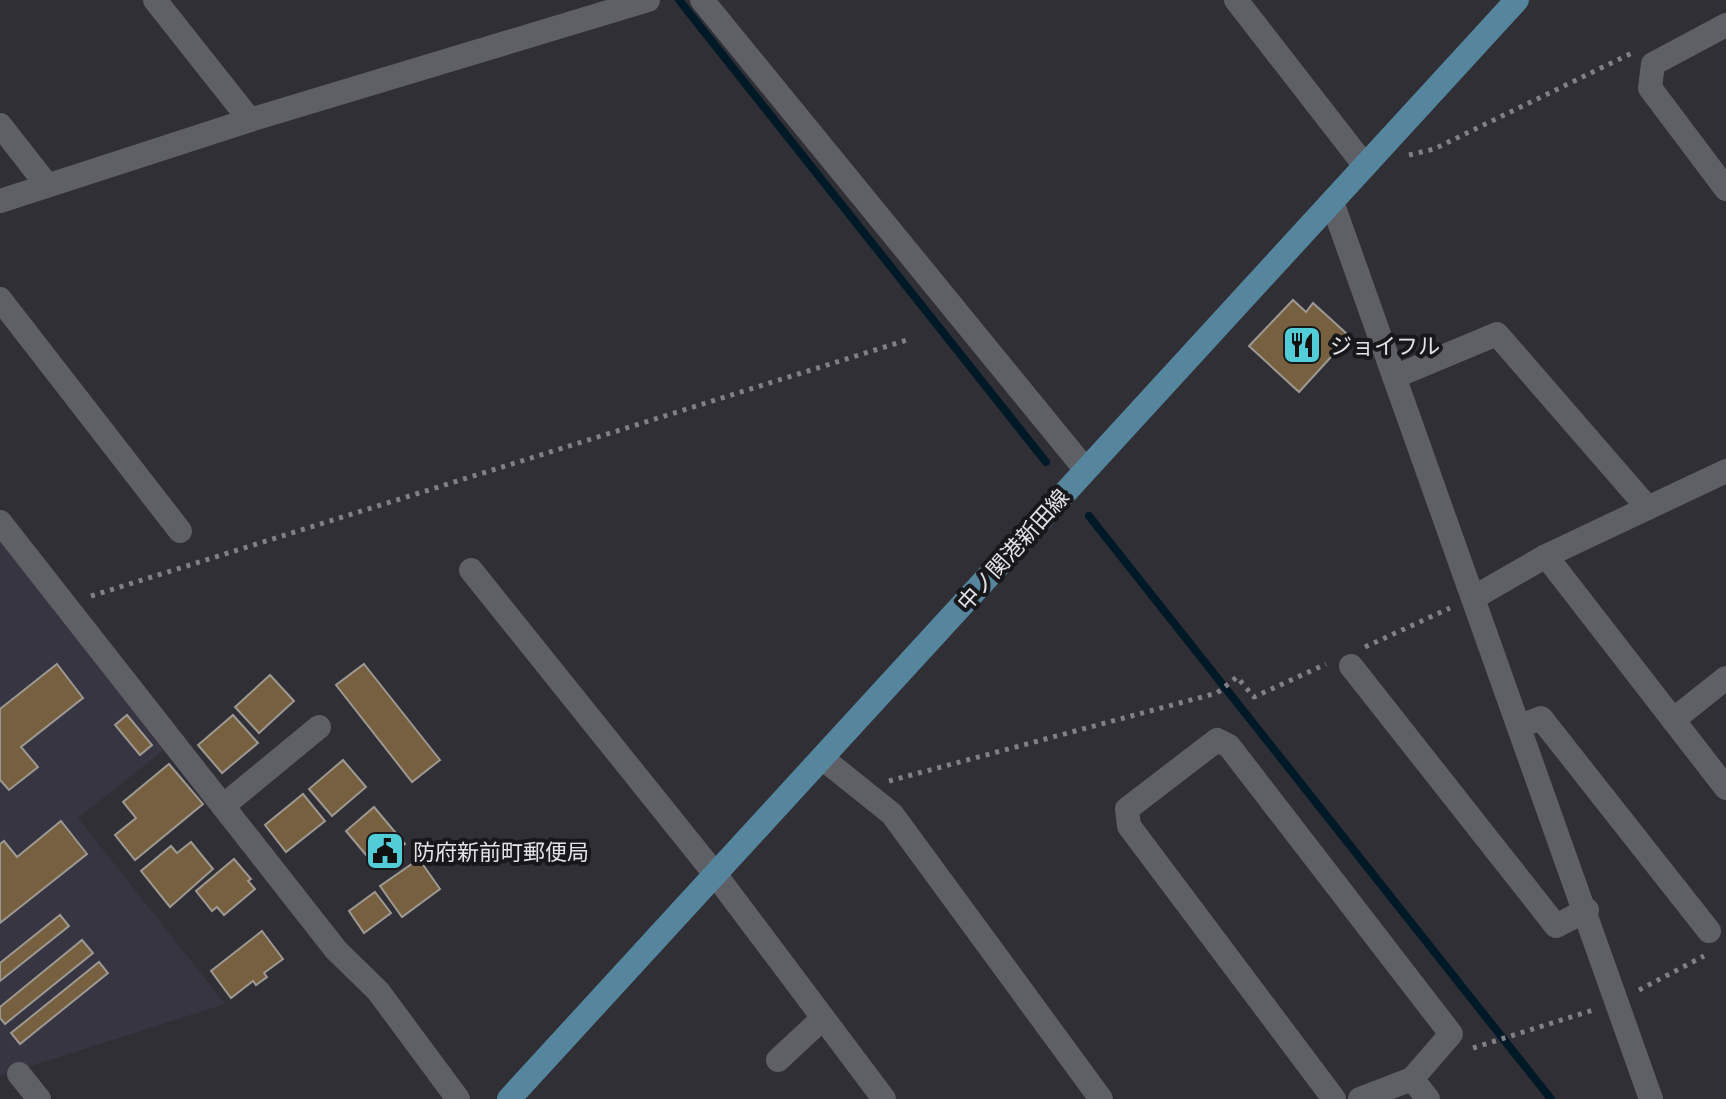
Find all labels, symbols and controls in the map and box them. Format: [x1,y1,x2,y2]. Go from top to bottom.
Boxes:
restaurant icon: ジョイフル [1281,324,1323,366]
place label: ジョイフル [1330,330,1440,360]
street label: 中ノ関港新田線 [949,482,1075,616]
public building icon: 防府新前町郵便局 [364,830,406,872]
place label: 防府新前町郵便局 [413,836,589,866]

